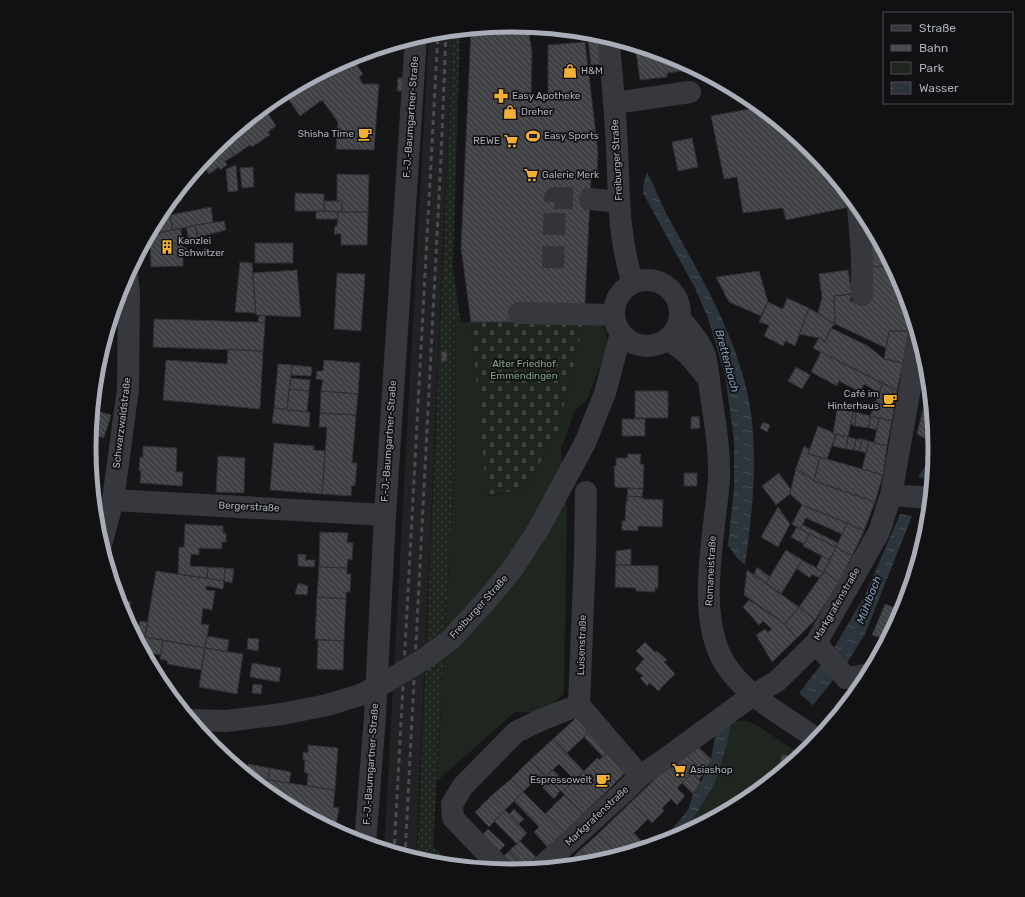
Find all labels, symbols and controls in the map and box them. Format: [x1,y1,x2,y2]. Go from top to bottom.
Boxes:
legend [883,12,1013,104]
text: Straße [919,21,956,35]
text: Bahn [919,41,948,55]
street label: F.-J.-Baumgartner-Straße [401,55,421,178]
text: Park [919,61,945,75]
shop icon: H&M [562,63,578,79]
place label: H&M [581,65,603,77]
text: Wasser [919,81,959,95]
pharmacy icon: Easy Apotheke [493,88,509,104]
place label: Easy Apotheke [512,90,581,102]
shop icon: Dreher [502,104,518,120]
place label: Dreher [521,106,553,118]
street label: Freiburger Straße [609,119,625,201]
cafe icon: Shisha Time [357,126,373,142]
place label: Shisha Time [298,128,354,140]
sports icon: Easy Sports [525,128,541,144]
place label: Easy Sports [544,130,599,142]
supermarket icon: REWE [503,133,519,149]
place label: REWE [473,135,500,147]
supermarket icon: Galerie Merk [523,167,539,183]
place label: Galerie Merk [542,169,600,181]
place label: Kanzlei Schwitzer [178,235,225,259]
building icon: Kanzlei Schwitzer [159,239,175,255]
water label: Brettenbach [712,328,742,394]
park label: Alter Friedhof Emmendingen [490,358,558,382]
street label: Schwarzwaldstraße [110,376,134,469]
street label: F.-J.-Baumgartner-Straße [379,379,399,502]
place label: Café im Hinterhaus [827,388,879,412]
cafe icon: Café im Hinterhaus [882,392,898,408]
street label: Bergerstraße [218,499,280,515]
street label: Romaneistraße [703,535,719,606]
street label: Markgrafenstraße [811,565,863,643]
street label: Freiburger Straße [447,572,511,641]
water label: Mühlbach [854,574,884,626]
street label: Luisenstraße [575,614,589,675]
street label: F.-J.-Baumgartner-Straße [361,702,381,825]
supermarket icon: Asiashop [671,762,687,778]
place label: Asiashop [690,764,733,776]
cafe icon: Espressowelt [595,772,611,788]
place label: Espressowelt [530,774,592,786]
street label: Markgrafenstraße [563,783,632,849]

